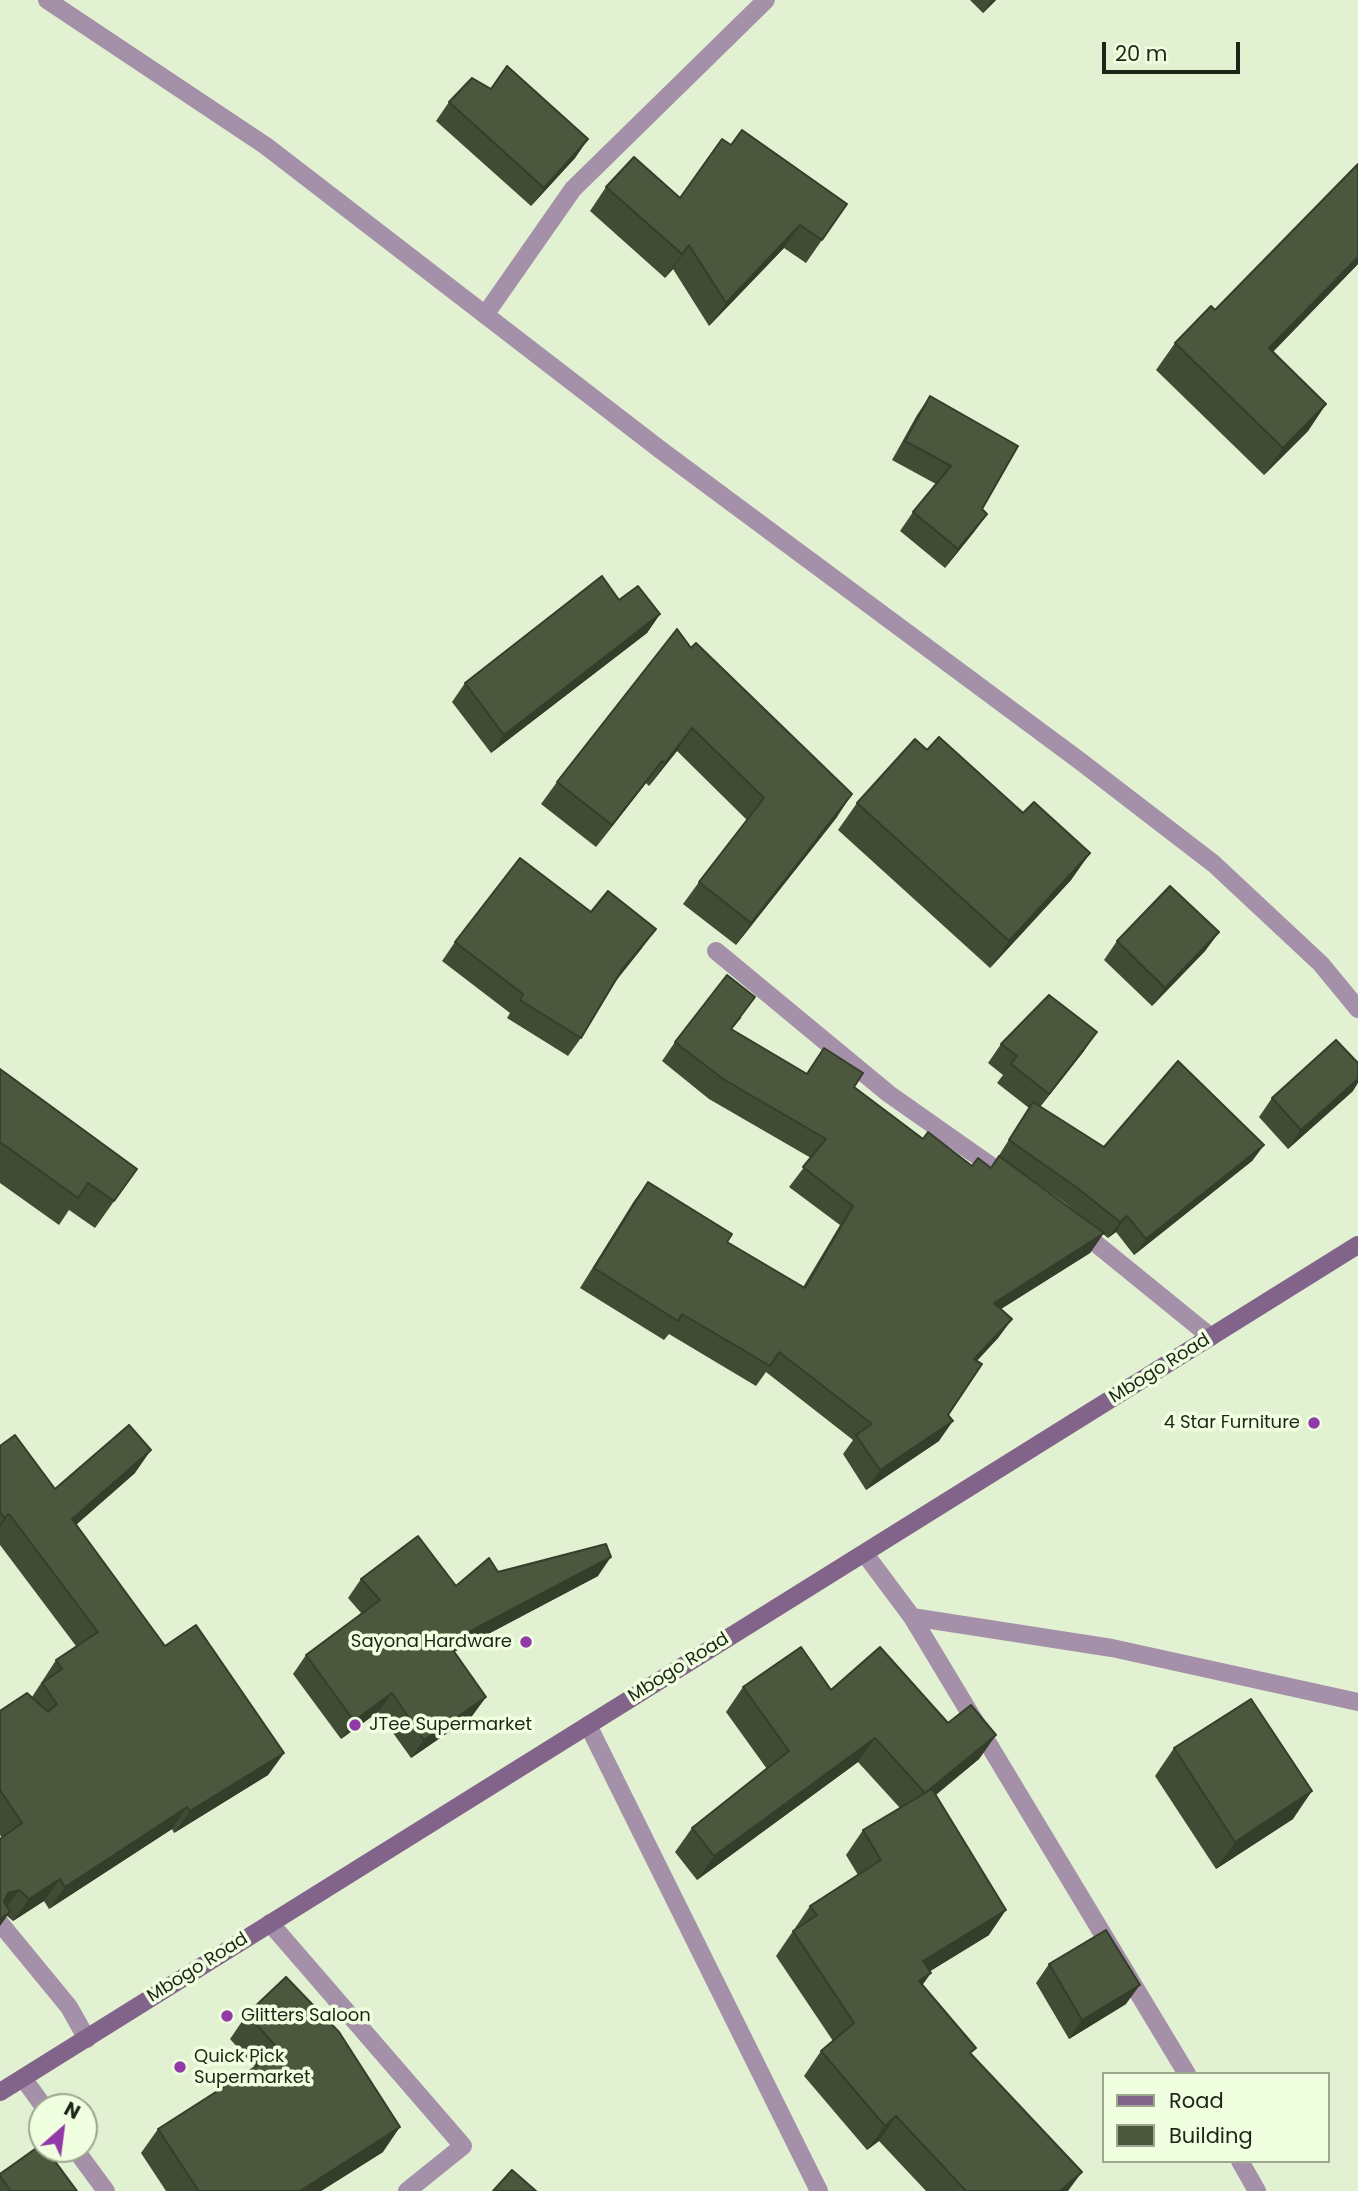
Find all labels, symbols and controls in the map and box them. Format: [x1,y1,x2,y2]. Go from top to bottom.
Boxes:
scale bar [1106,28,1244,72]
text: 20 m [1115,39,1168,68]
street label: Mbogo Road [1106,1330,1214,1408]
place label: 4 Star Furniture [1164,1412,1300,1434]
marker: 4 Star Furniture [1306,1415,1322,1431]
street label: Mbogo Road [625,1629,733,1707]
place label: Sayona Hardware [351,1631,512,1653]
marker: Sayona Hardware [518,1634,534,1650]
place label: JTee Supermarket [369,1714,532,1736]
marker: JTee Supermarket [347,1717,363,1733]
street label: Mbogo Road [144,1929,252,2007]
place label: Glitters Saloon [241,2005,371,2027]
marker: Glitters Saloon [219,2008,235,2024]
place label: Quick Pick Supermarket [194,2046,311,2088]
marker: Quick Pick Supermarket [172,2059,188,2075]
legend [1102,2072,1330,2163]
text: Road [1169,2086,1224,2115]
north arrow [28,2093,98,2163]
text: N [59,2096,85,2126]
text: Building [1169,2121,1253,2150]

